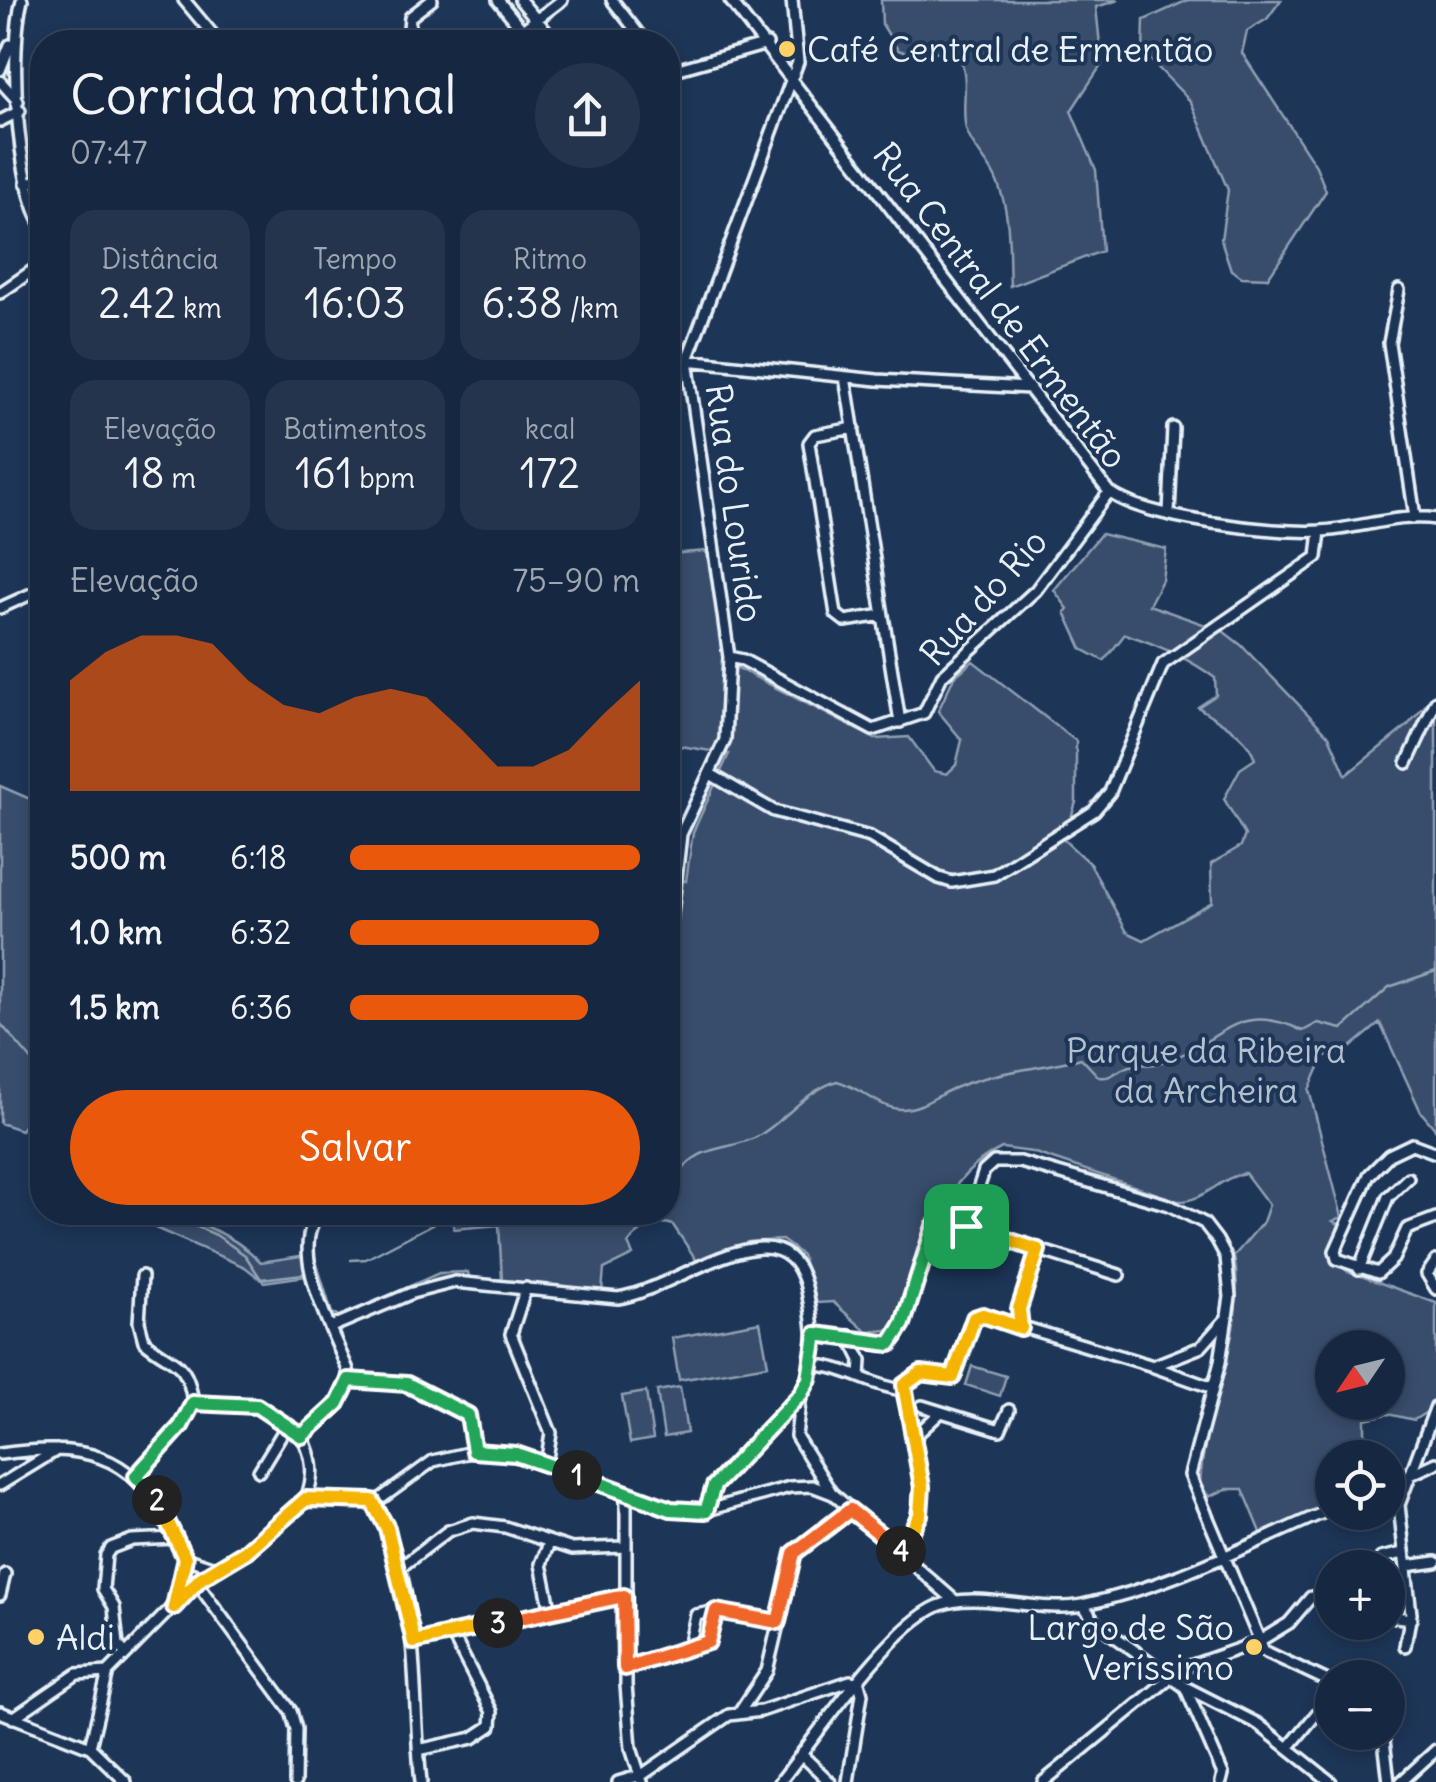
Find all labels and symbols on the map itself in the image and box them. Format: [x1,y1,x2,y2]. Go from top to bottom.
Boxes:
place label: Café Central de Ermentão [807,27,1213,71]
marker: Café Central de Ermentão [776,38,798,60]
street label: Rua Central de Ermentão [864,133,1138,477]
street label: Rua do Lourido [696,381,774,625]
street label: Rua do Rio [910,519,1056,675]
park label: Parque da Ribeira da Archeira [1066,1028,1346,1112]
pin [924,1184,1009,1269]
north arrow [1315,1330,1405,1420]
pin: 1 [552,1450,602,1500]
pin: 2 [132,1475,182,1525]
pin: 4 [876,1526,926,1576]
pin: 3 [473,1598,523,1648]
place label: Largo de São Veríssimo [1027,1605,1234,1689]
place label: Aldi [56,1615,115,1659]
marker: Aldi [25,1626,47,1648]
marker: Largo de São Veríssimo [1243,1636,1265,1658]

